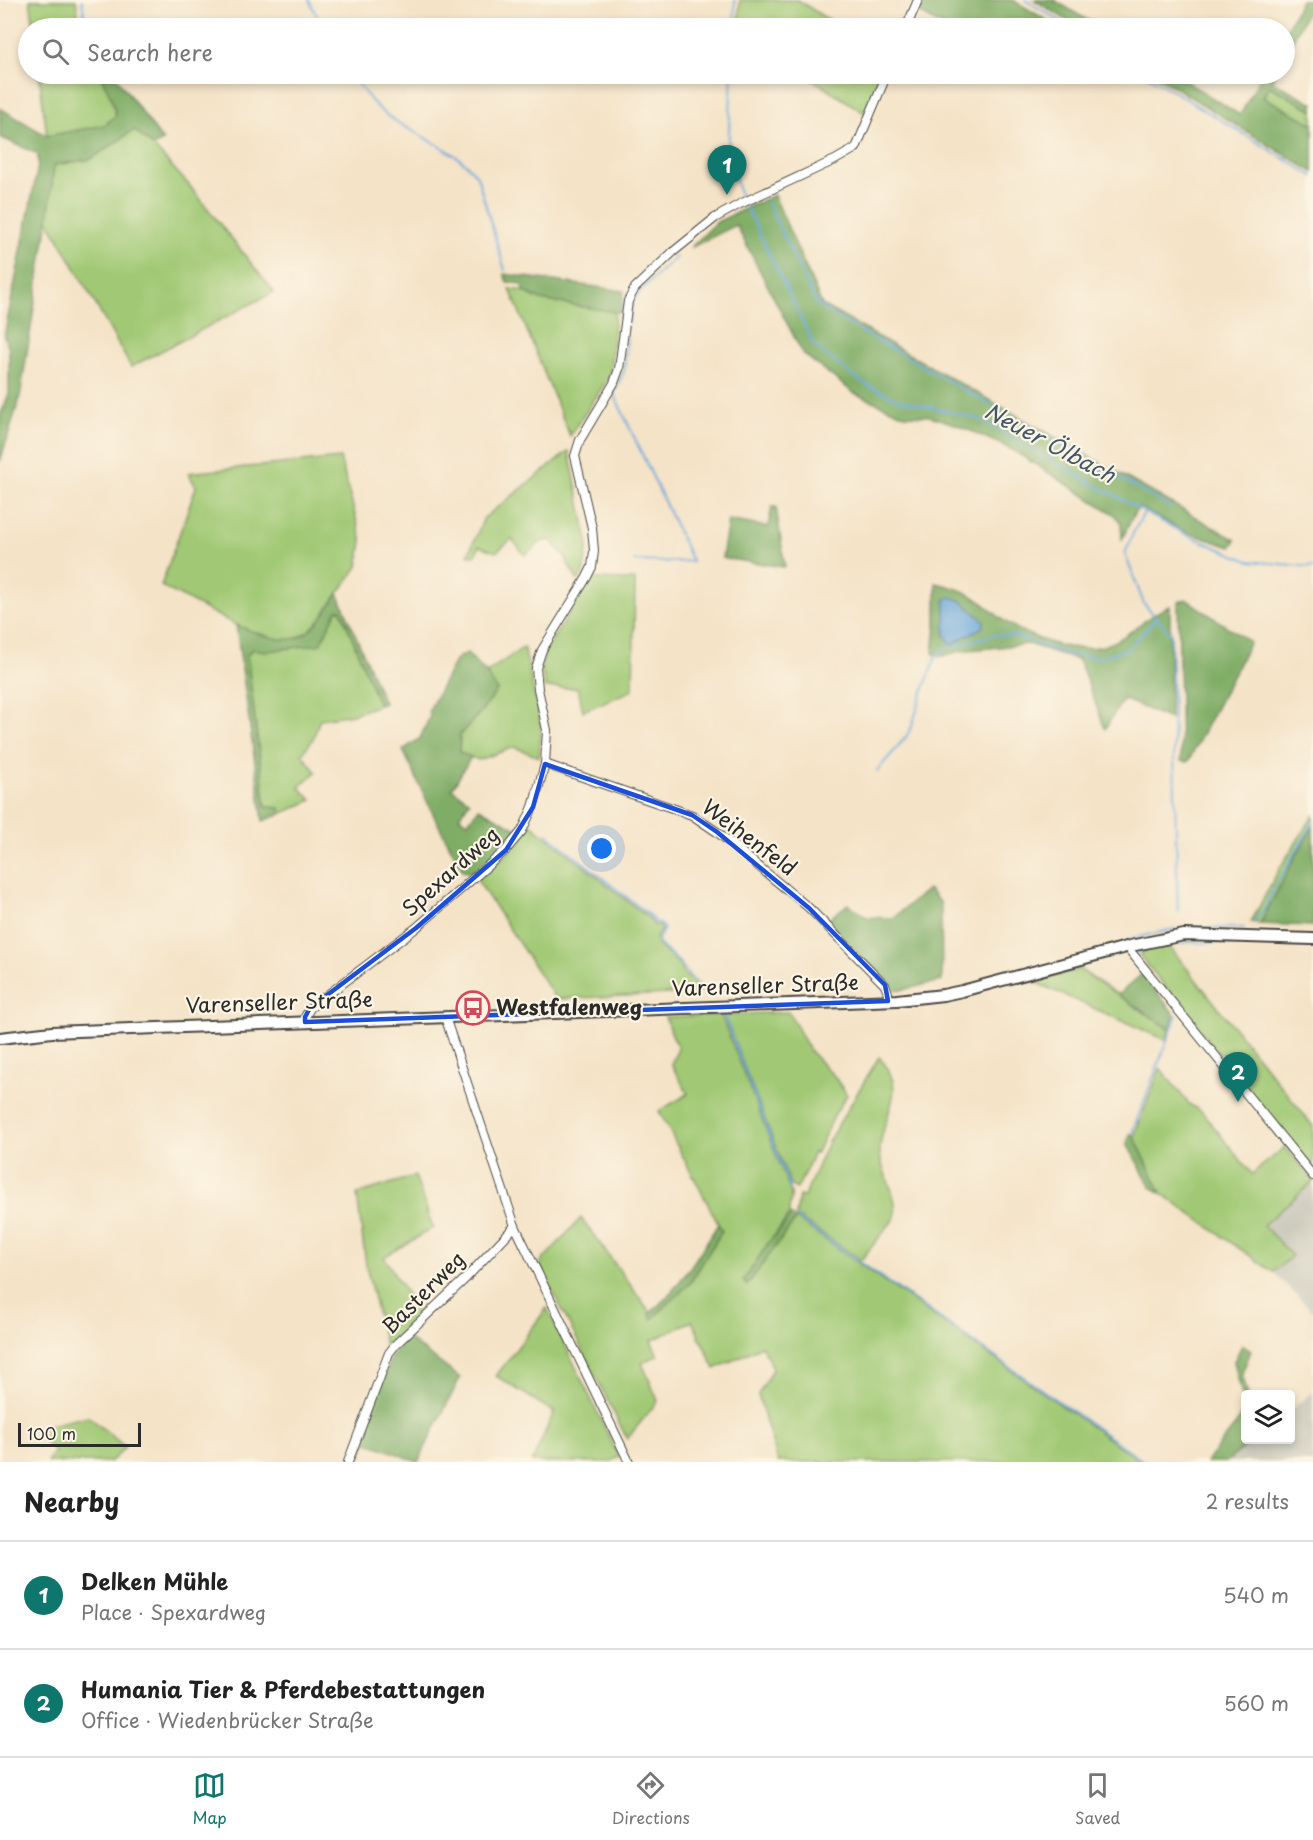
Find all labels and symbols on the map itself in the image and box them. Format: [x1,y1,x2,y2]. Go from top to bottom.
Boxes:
pin: 1 [708,146,746,195]
water label: Neuer Ölbach [979,393,1123,491]
street label: Weihenfeld [696,790,804,883]
street label: Spexardweg [394,818,506,923]
your location [587,834,616,863]
street label: Varenseller Straße [671,965,859,1003]
street label: Varenseller Straße [185,982,373,1020]
bus stop icon: Westfalenweg [455,990,491,1026]
place label: Westfalenweg [496,990,642,1022]
pin: 2 [1218,1052,1258,1102]
street label: Basterweg [374,1243,472,1341]
scale bar [18,1420,141,1448]

